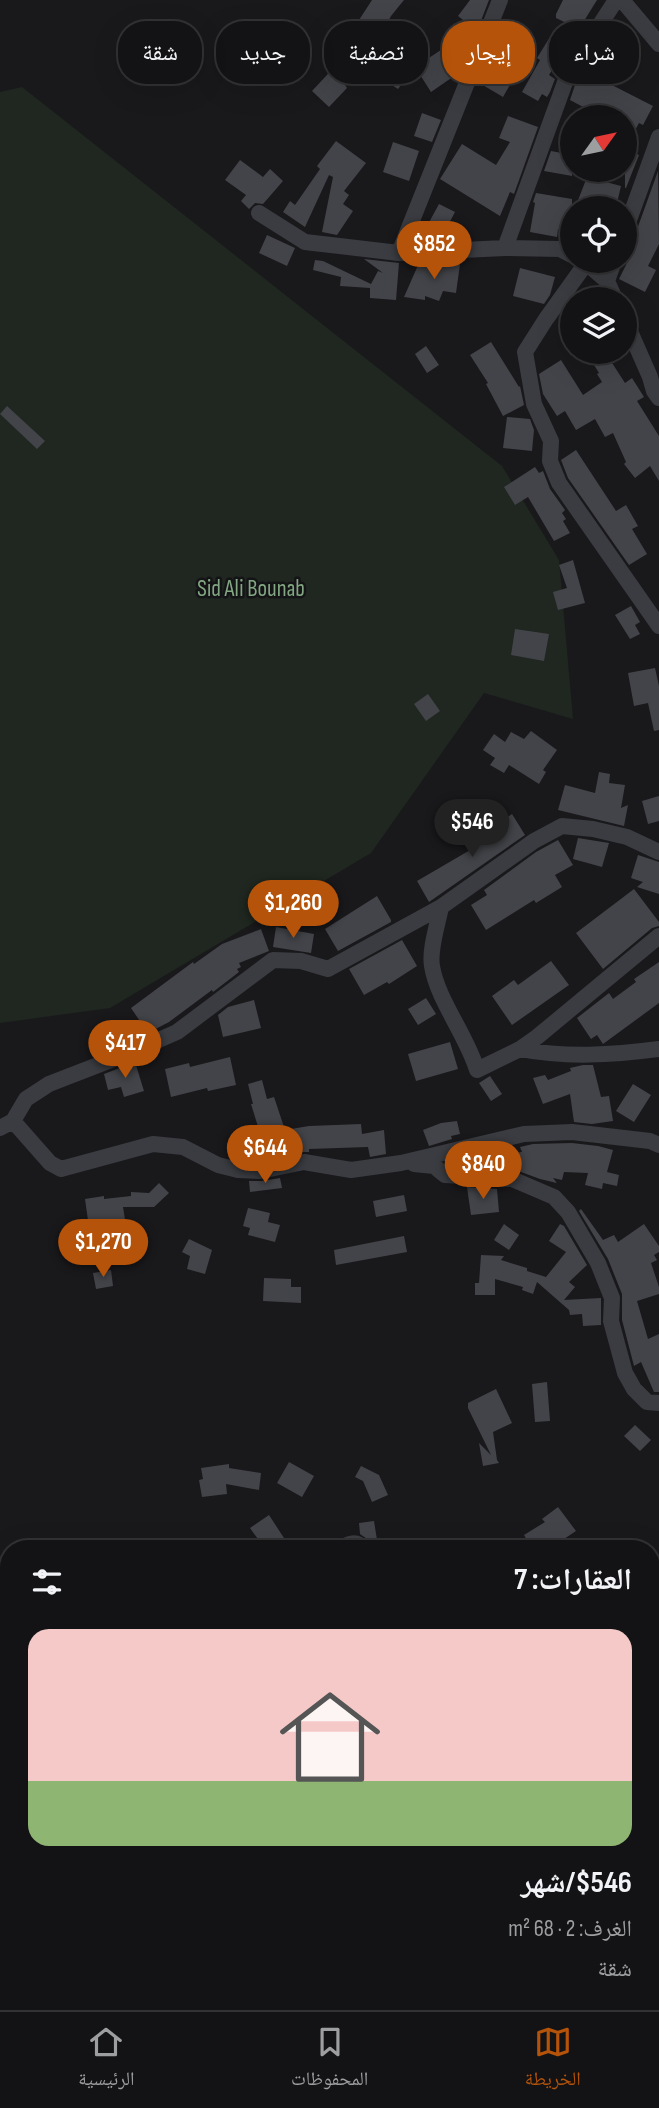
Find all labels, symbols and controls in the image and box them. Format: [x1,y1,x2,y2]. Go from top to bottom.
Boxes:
chip: شقة [118,21,202,84]
chip: جديد [216,21,310,84]
chip: تصفية [324,21,428,84]
chip: إيجار [442,21,535,84]
chip: شراء [549,21,639,84]
north arrow [560,105,637,182]
map controls [560,105,637,364]
button: locate [560,196,637,273]
pin: $852 [393,222,475,281]
text: $852 [413,230,455,258]
button: layers [560,287,637,364]
park label: Sid Ali Bounab [197,575,305,603]
pin: $546 [431,800,513,859]
text: $546 [450,808,494,836]
pin: $1,260 [236,880,350,940]
text: $1,260 [264,889,322,917]
pin: $417 [84,1020,166,1080]
text: $417 [104,1029,146,1057]
pin: $644 [224,1126,306,1185]
text: $644 [243,1134,287,1162]
pin: $840 [442,1142,524,1201]
text: $840 [461,1150,505,1178]
pin: $1,270 [46,1220,160,1279]
text: $1,270 [74,1228,132,1256]
text: العقارات: 7 [514,1562,632,1598]
icon: filters [28,1563,66,1601]
icon: home [267,1674,393,1800]
text: $546/شهر [521,1865,632,1901]
text: الغرف: 2 · 68 m² [508,1915,632,1943]
text: شقة [598,1955,632,1983]
tab: الرئيسية [78,2023,135,2097]
tab: المحفوظات [291,2023,368,2097]
tab: الخريطة [525,2023,581,2097]

